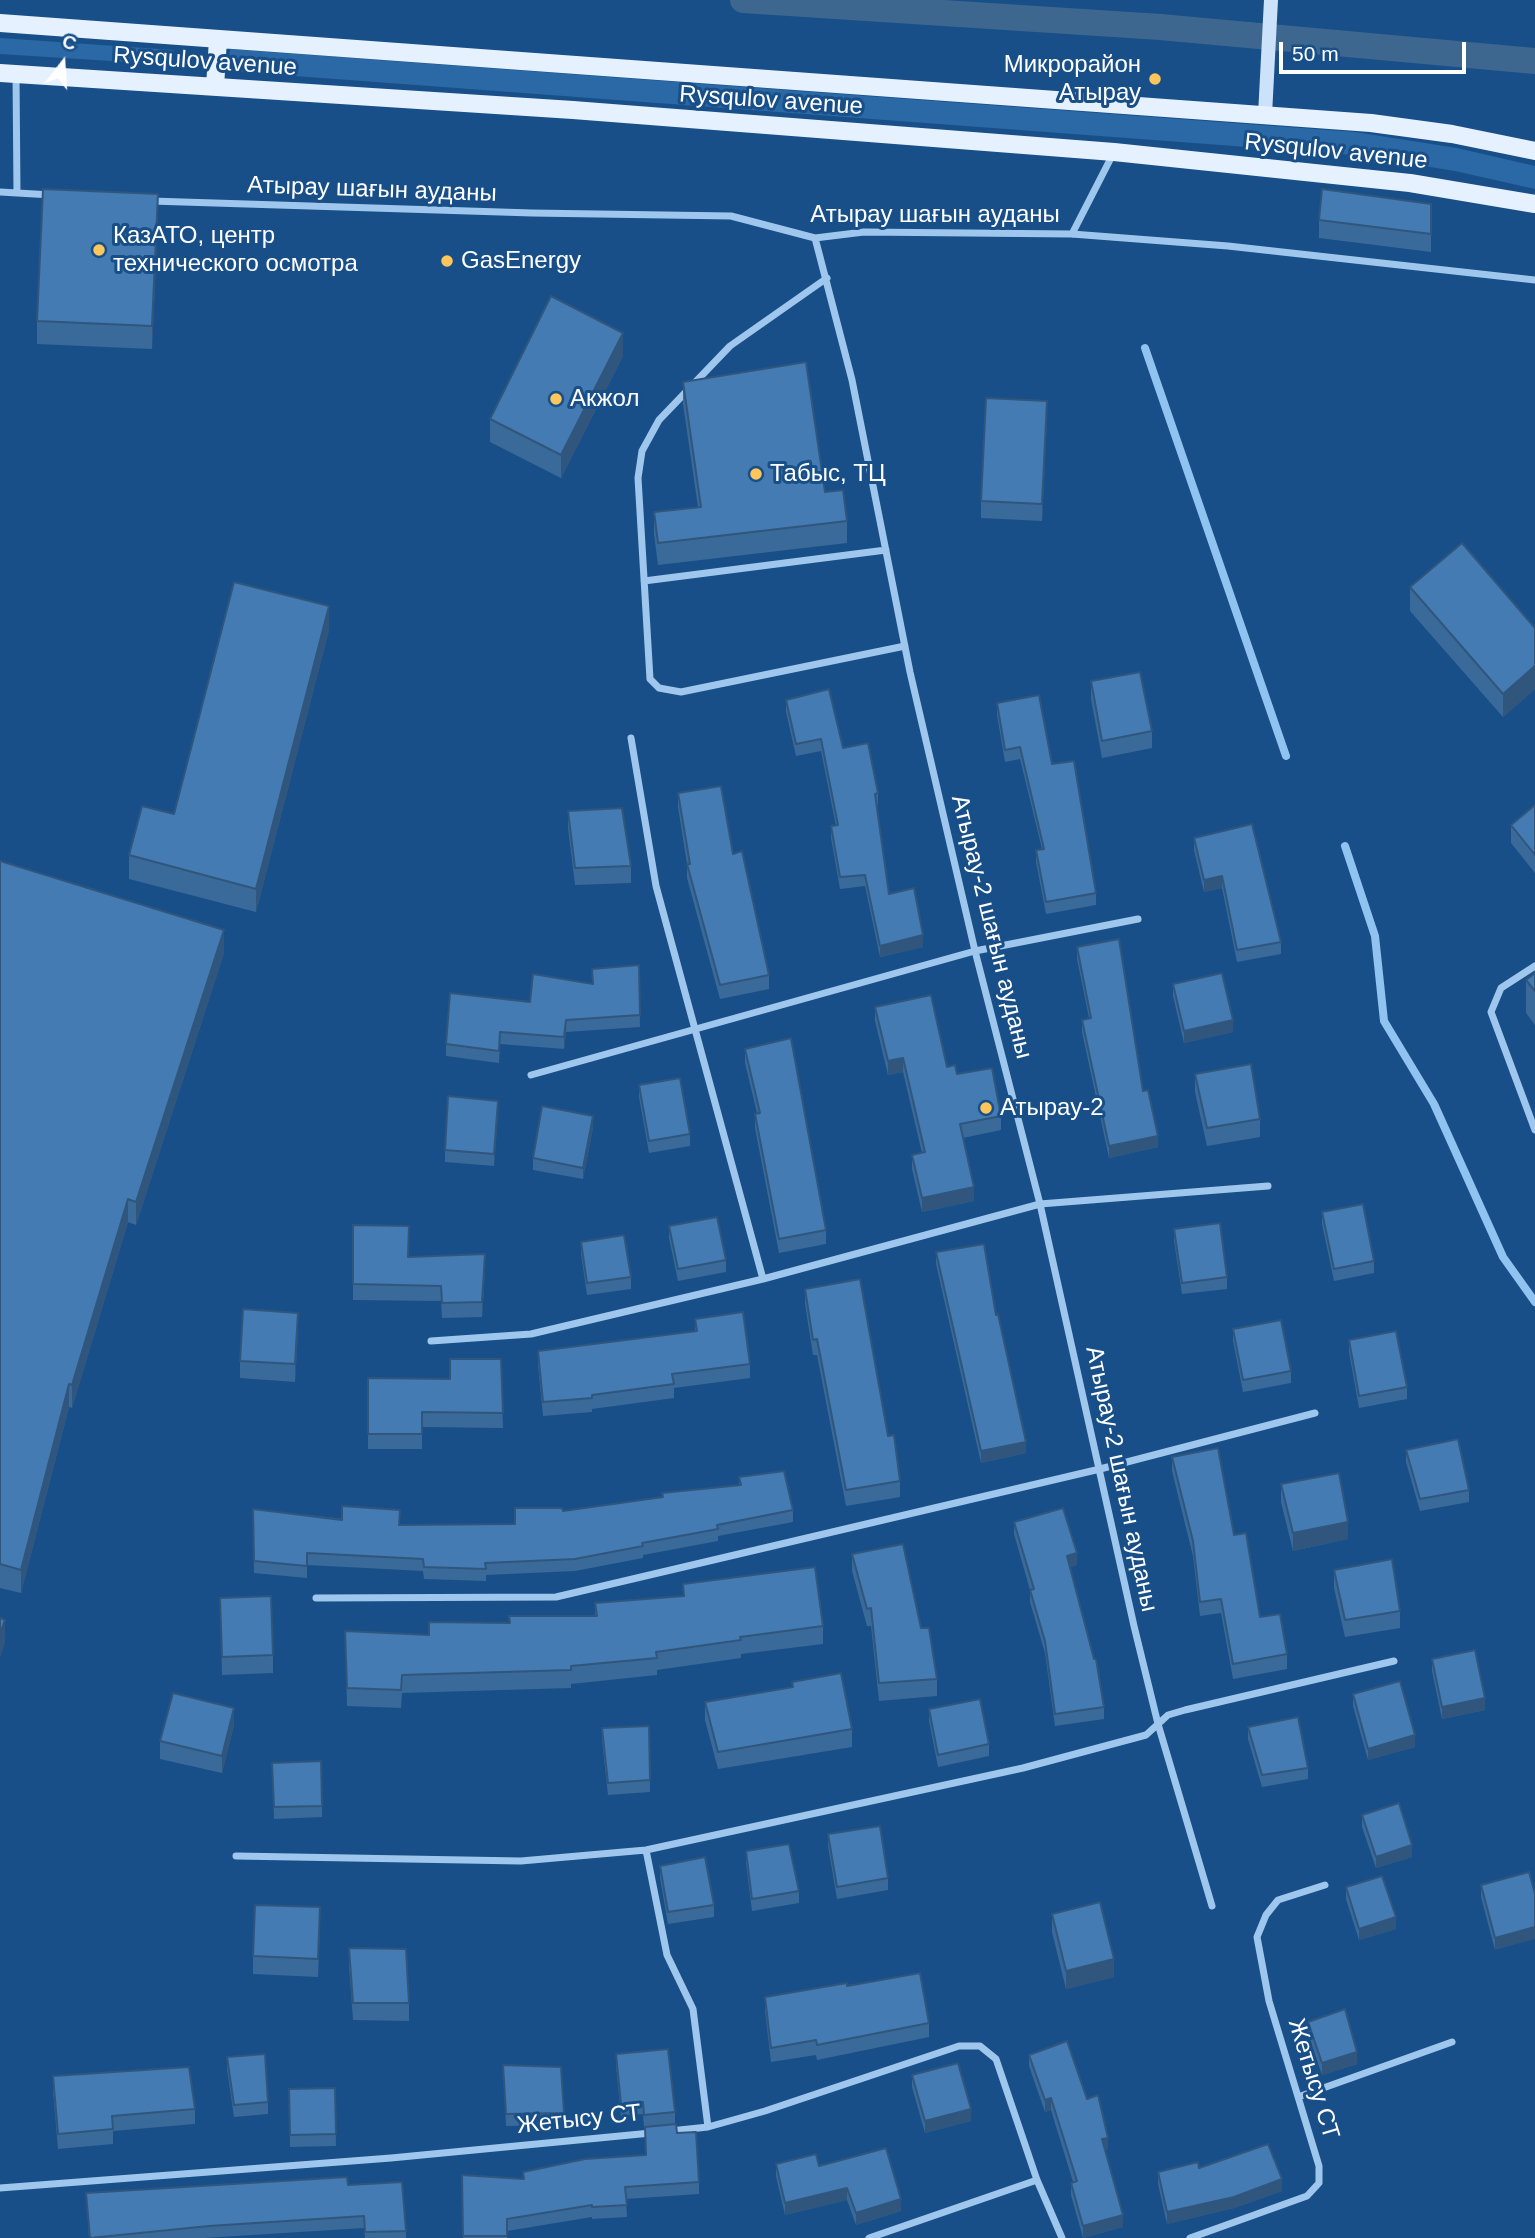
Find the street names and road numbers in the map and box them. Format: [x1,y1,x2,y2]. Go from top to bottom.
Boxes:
street label: Rysqulov avenue [112,41,298,83]
street label: Rysqulov avenue [678,80,864,122]
street label: Rysqulov avenue [1243,128,1429,176]
street label: Атырау шағын ауданы [247,171,497,209]
street label: Атырау шағын ауданы [810,201,1060,229]
street label: Атырау-2 шағын ауданы [944,792,1038,1062]
street label: Атырау-2 шағын ауданы [1079,1344,1163,1614]
street label: Жетысу СТ [1281,2015,1345,2143]
street label: Жетысу СТ [516,2099,642,2141]

